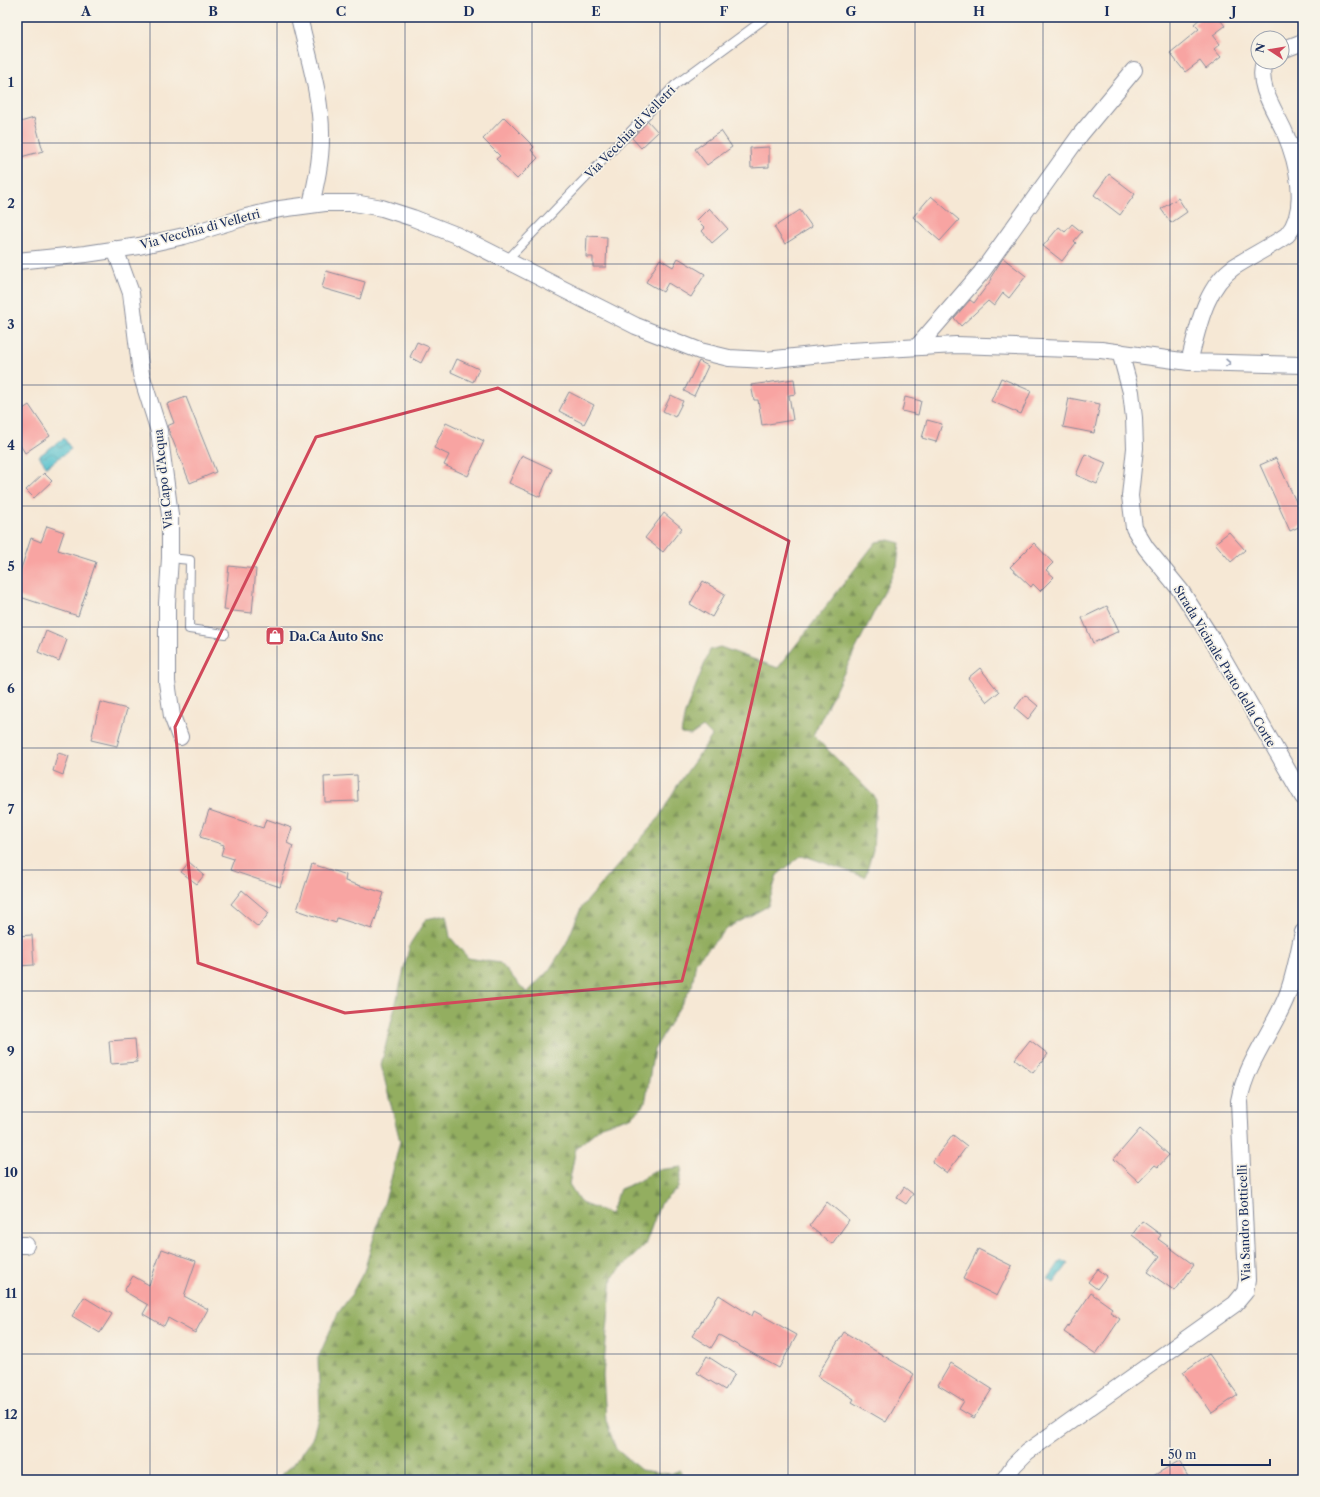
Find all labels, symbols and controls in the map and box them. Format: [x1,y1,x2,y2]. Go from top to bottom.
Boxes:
text: A [80,3,92,19]
text: B [208,3,218,19]
text: C [336,3,346,19]
text: D [463,3,475,19]
text: E [591,3,601,19]
text: F [720,3,729,19]
text: G [845,3,857,19]
text: H [973,3,985,19]
text: I [1104,3,1110,19]
text: J [1229,3,1237,19]
north arrow [1250,30,1290,70]
text: N [1252,41,1268,54]
text: 1 [8,74,14,90]
street label: Via Vecchia di Velletri [581,82,679,182]
text: 2 [7,195,15,211]
street label: Via Vecchia di Velletri [137,206,262,252]
text: 3 [7,316,15,332]
one-way arrow [1225,359,1231,368]
street label: Via Capo d'Acqua [150,428,176,531]
text: 4 [7,437,15,453]
text: 5 [7,558,15,574]
street label: Strada Vicinale Prato della Corte [1171,583,1279,750]
shop icon: Da.Ca Auto Snc [264,625,286,647]
place label: Da.Ca Auto Snc [289,629,384,644]
text: 6 [7,680,15,696]
text: 7 [8,801,15,817]
text: 8 [7,922,15,938]
text: 9 [7,1043,15,1059]
text: 10 [4,1164,18,1180]
street label: Via Sandro Botticelli [1234,1164,1254,1283]
text: 11 [5,1285,17,1301]
text: 12 [4,1406,18,1422]
scale bar [1162,1441,1270,1467]
text: 50 m [1168,1447,1197,1462]

